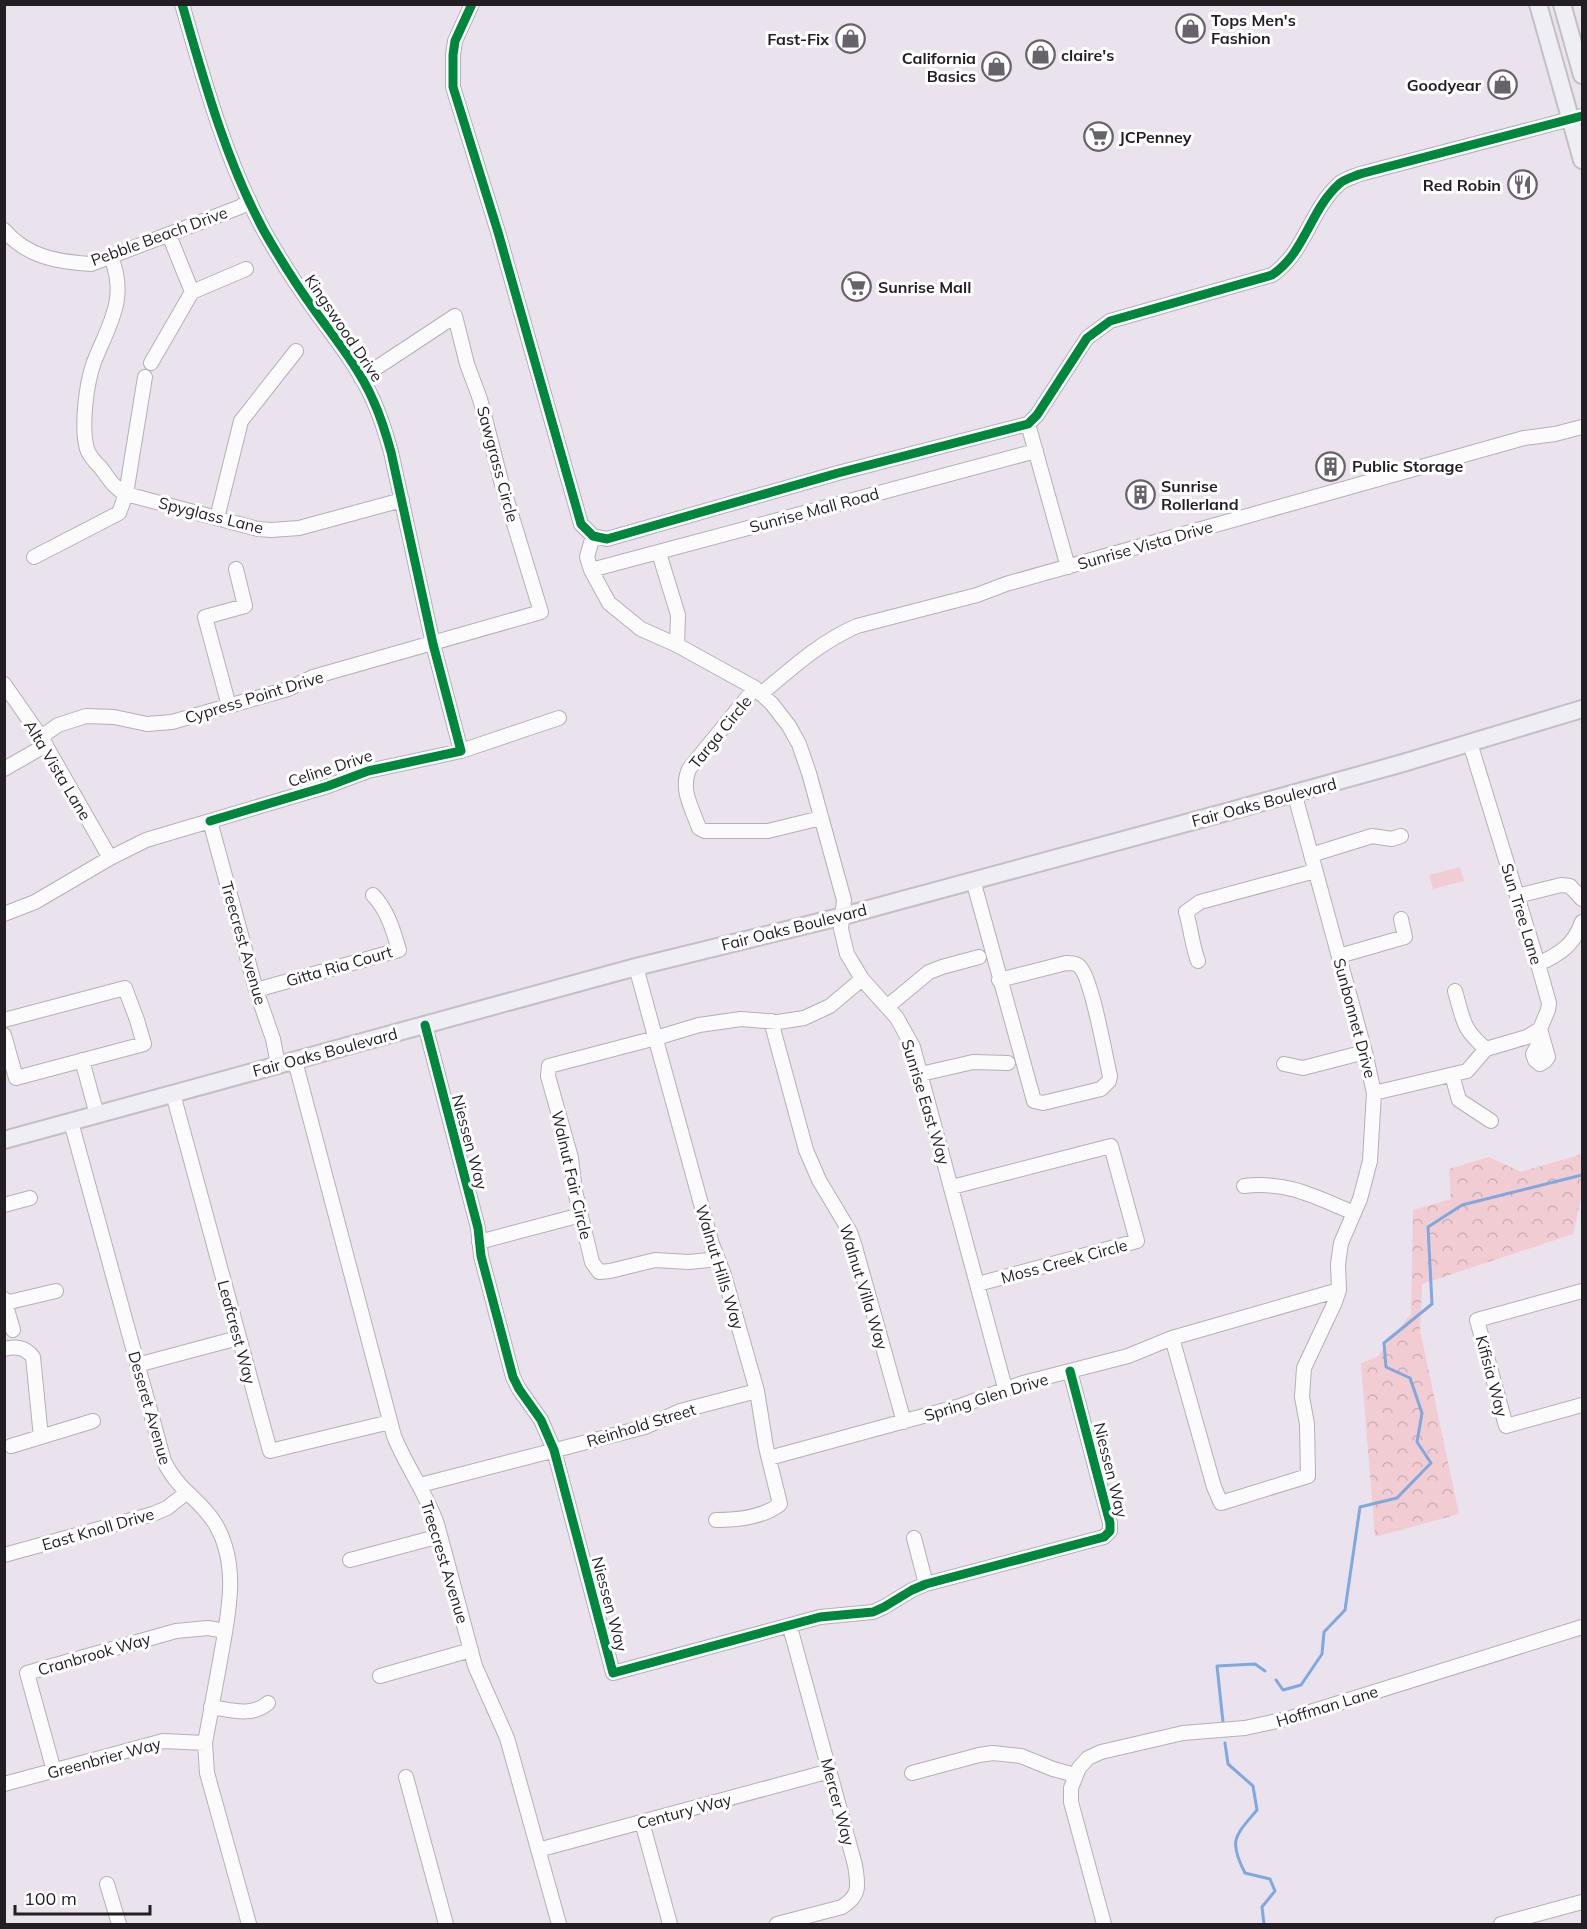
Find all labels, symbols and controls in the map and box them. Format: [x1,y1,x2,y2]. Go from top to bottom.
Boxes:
place label: Tops Men's Fashion [1211,10,1296,48]
shop icon: Tops Men's Fashion [1174,13,1206,45]
shop icon: Fast-Fix [834,23,866,55]
place label: Fast-Fix [767,29,829,49]
shop icon: claire's [1024,39,1056,71]
place label: claire's [1061,45,1114,65]
place label: California Basics [902,48,976,86]
shop icon: California Basics [981,51,1013,83]
shop icon: Goodyear [1486,69,1518,101]
place label: Goodyear [1407,75,1482,95]
supermarket icon: JCPenney [1082,121,1114,153]
place label: JCPenney [1119,127,1192,147]
restaurant icon: Red Robin [1506,169,1538,201]
place label: Red Robin [1423,175,1501,195]
street label: Pebble Beach Drive [88,202,230,270]
street label: Kingswood Drive [301,270,387,386]
supermarket icon: Sunrise Mall [841,271,873,303]
place label: Sunrise Mall [878,277,971,297]
street label: Sawgrass Circle [473,404,523,524]
building icon: Public Storage [1315,450,1347,482]
place label: Public Storage [1352,456,1464,476]
place label: Sunrise Rollerland [1161,476,1239,514]
building icon: Sunrise Rollerland [1124,479,1156,511]
street label: Sunrise Mall Road [747,483,881,537]
street label: Spyglass Lane [157,492,265,538]
street label: Sunrise Vista Drive [1075,516,1215,574]
street label: Cypress Point Drive [182,666,326,728]
street label: Targa Circle [685,691,755,773]
street label: Alta Vista Lane [20,716,96,824]
street label: Celine Drive [285,745,375,791]
street label: Fair Oaks Boulevard [1189,773,1339,831]
street label: Sun Tree Lane [1497,861,1547,967]
street label: Treecrest Avenue [217,879,271,1007]
street label: Fair Oaks Boulevard [719,899,869,955]
street label: Gitta Ria Court [284,941,395,991]
street label: Sunbonnet Drive [1329,956,1381,1080]
street label: Fair Oaks Boulevard [250,1023,400,1081]
street label: Sunrise East Way [897,1037,955,1168]
street label: Niessen Way [448,1092,492,1192]
street label: Walnut Fair Circle [547,1109,597,1241]
street label: Walnut Hills Way [692,1202,749,1332]
street label: Walnut Villa Way [835,1222,893,1353]
street label: Moss Creek Circle [998,1234,1130,1288]
street label: Leafcrest Way [213,1278,261,1387]
street label: Kifisia Way [1472,1333,1513,1419]
street label: Deseret Avenue [124,1349,176,1467]
street label: Spring Glen Drive [921,1369,1051,1425]
street label: Reinhold Street [584,1399,698,1451]
street label: Niessen Way [1090,1420,1133,1520]
street label: Treecrest Avenue [417,1498,473,1626]
street label: East Knoll Drive [40,1503,156,1555]
street label: Niessen Way [588,1554,632,1654]
street label: Cranbrook Way [35,1628,153,1680]
street label: Hoffman Lane [1274,1681,1380,1731]
street label: Greenbrier Way [45,1733,164,1783]
street label: Mercer Way [817,1756,859,1848]
street label: Century Way [634,1789,734,1833]
scale bar [15,1878,150,1916]
text: 100 m [24,1887,77,1910]

